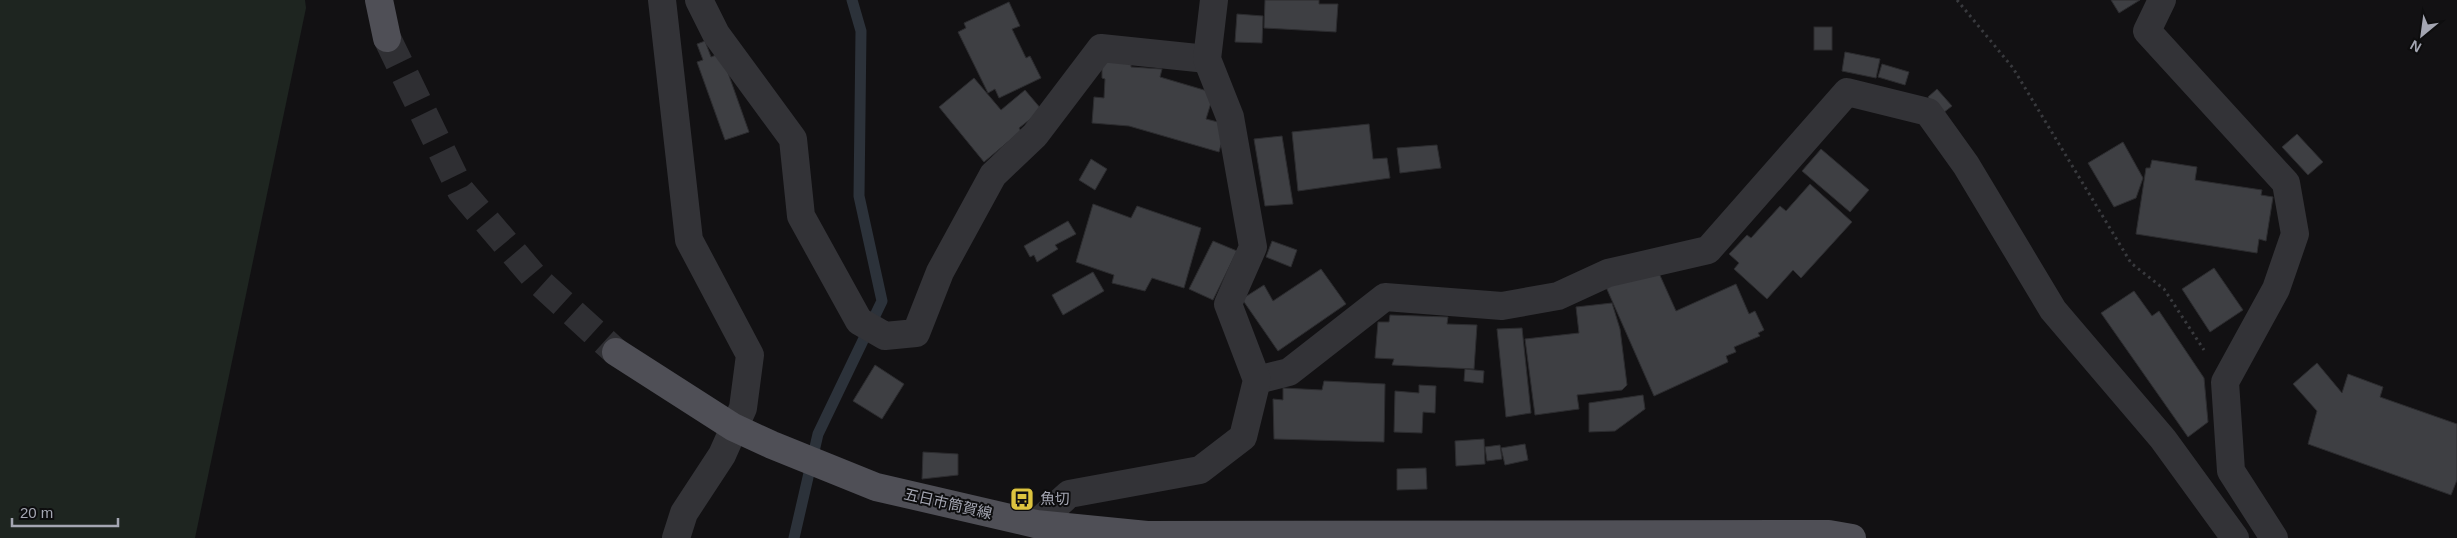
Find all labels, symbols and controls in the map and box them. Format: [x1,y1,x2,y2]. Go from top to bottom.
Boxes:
north arrow [2397,10,2447,60]
text: N [2407,37,2424,56]
street label: 五日市筒賀線 [902,485,994,522]
bus stop icon: 魚切 [1009,486,1035,512]
place label: 魚切 [1040,490,1070,507]
scale bar [12,496,119,528]
text: 20 m [20,504,53,521]

